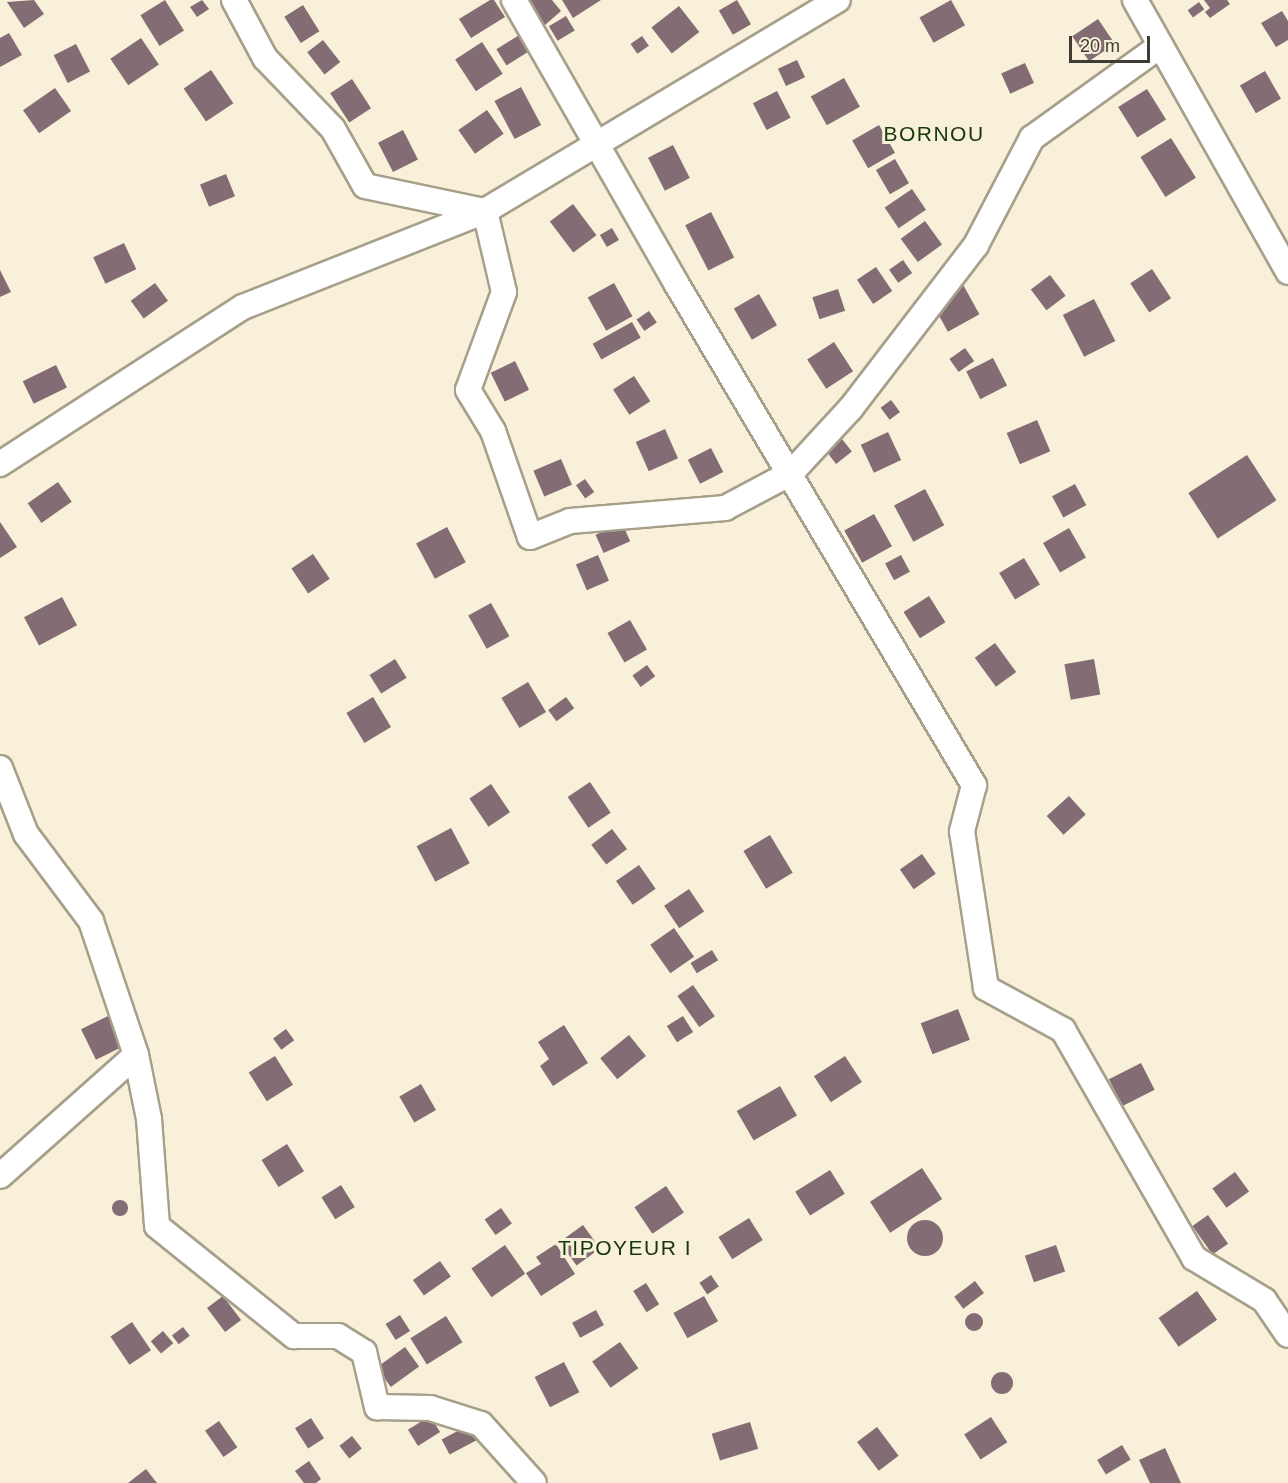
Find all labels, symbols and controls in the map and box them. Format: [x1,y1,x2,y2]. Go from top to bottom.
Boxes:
scale bar [1072,24,1153,62]
text: 20 m [1080,36,1120,56]
district label: BORNOU [883,121,985,147]
district label: TIPOYEUR I [558,1235,692,1261]

